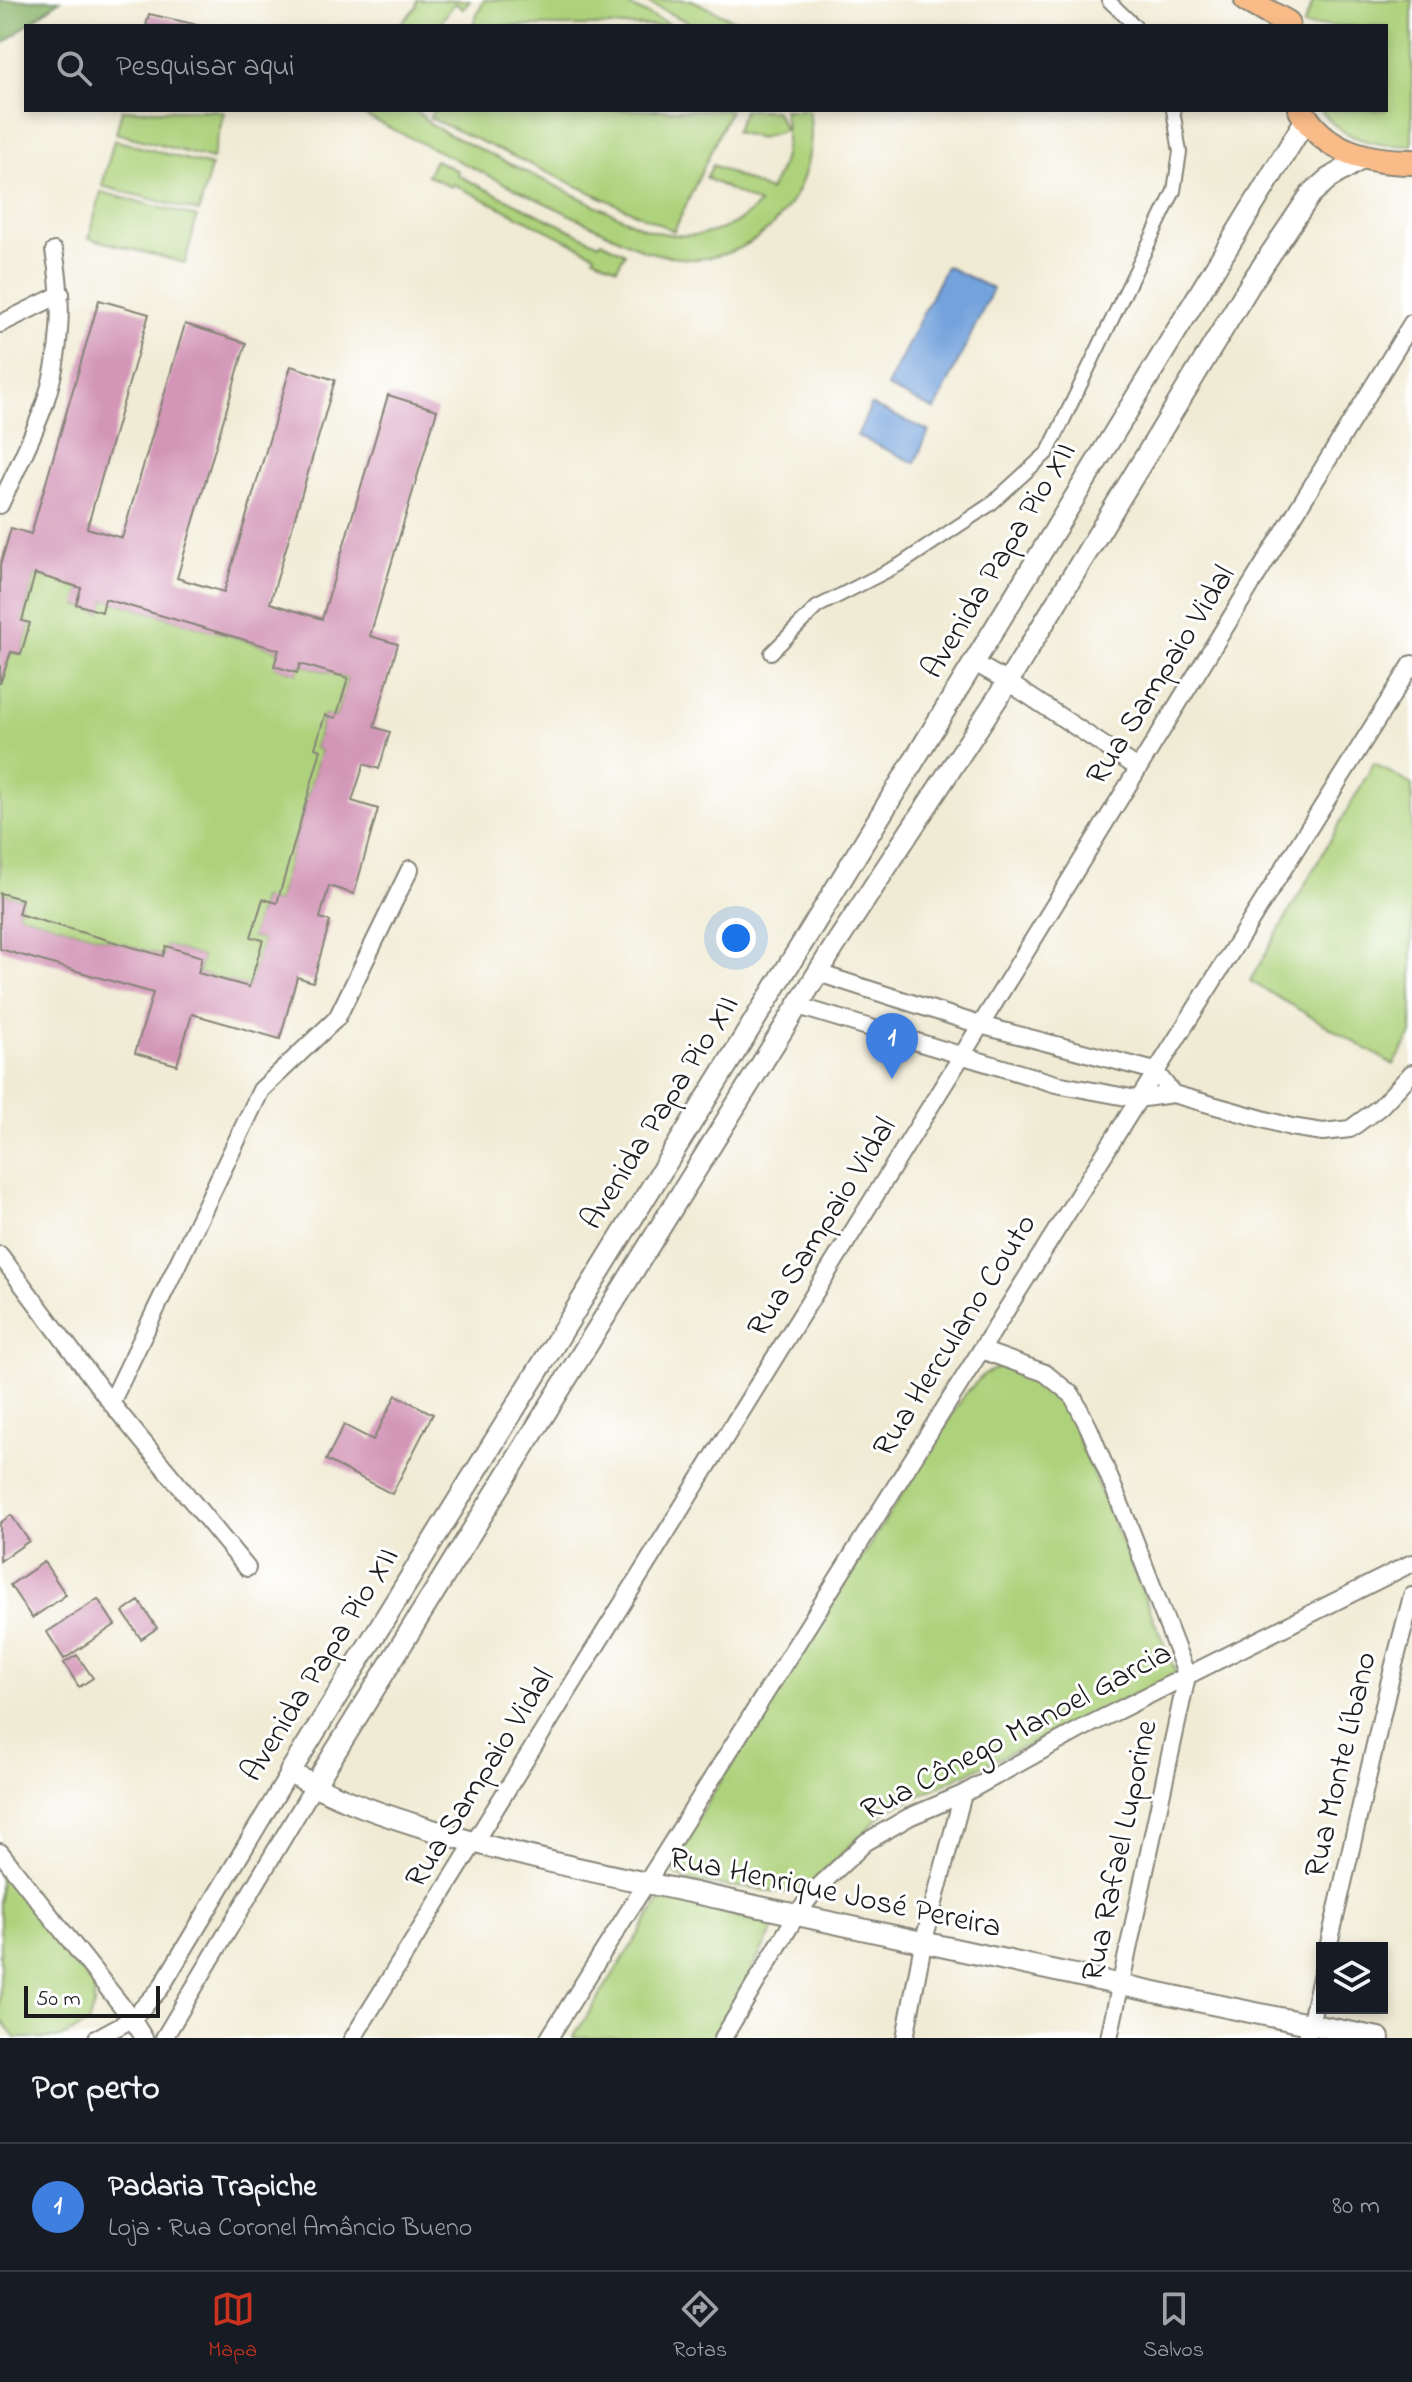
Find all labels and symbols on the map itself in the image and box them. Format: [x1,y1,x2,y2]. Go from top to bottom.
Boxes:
street label: Avenida Papa Pio XII [911,434,1089,688]
street label: Rua Sampaio Vidal [1075,557,1249,795]
your location [716,918,756,958]
street label: Avenida Papa Pio XII [570,986,752,1240]
pin: 1 [866,1013,918,1079]
street label: Rua Sampaio Vidal [736,1109,910,1347]
street label: Rua Herculano Couto [862,1205,1050,1467]
street label: Avenida Papa Pio XII [230,1538,412,1792]
street label: Rua Cônego Manoel Garcia [853,1631,1181,1835]
street label: Rua Monte Líbano [1293,1648,1391,1882]
street label: Rua Sampaio Vidal [394,1660,568,1898]
street label: Rua Rafael Luporine [1070,1715,1172,1986]
street label: Rua Henrique José Pereira [665,1836,1005,1952]
scale bar [24,1982,160,2018]

